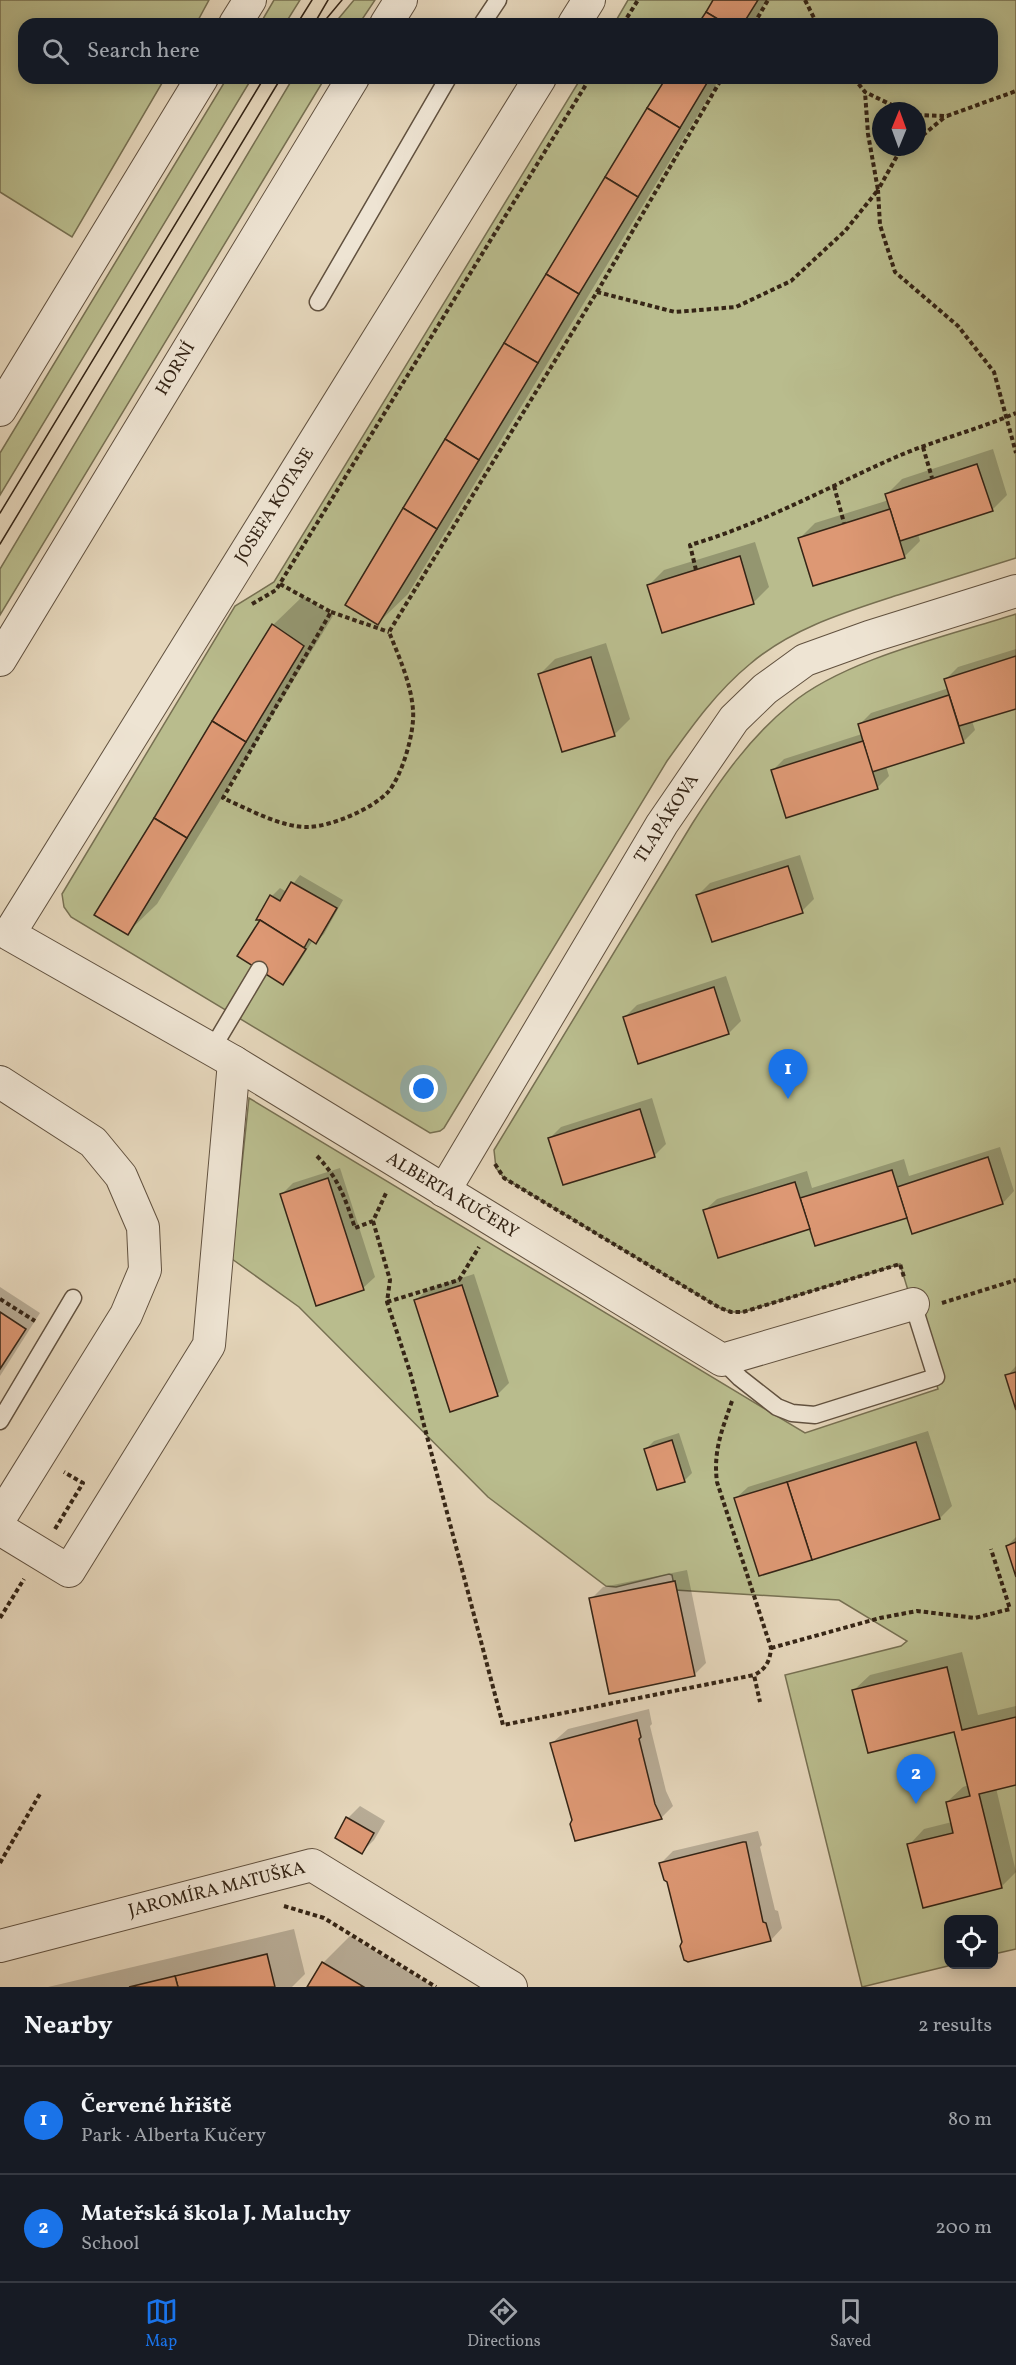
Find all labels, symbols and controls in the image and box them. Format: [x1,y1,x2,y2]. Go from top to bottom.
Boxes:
search box [18,18,998,84]
icon: search [39,35,72,68]
text: Search here [87,36,200,67]
north arrow [872,102,926,156]
street label: HORNÍ [150,337,202,401]
street label: JOSEFA KOTASE [229,443,321,569]
street label: TLAPÁKOVA [629,769,705,869]
pin: 1 [768,1050,808,1099]
your location [409,1074,438,1103]
street label: ALBERTA KUČERY [381,1147,523,1245]
pin: 2 [896,1754,936,1804]
street label: JAROMÍRA MATUŠKA [126,1856,308,1924]
map controls [944,1915,998,1969]
button: locate [944,1915,998,1969]
text: Nearby [24,2008,113,2044]
text: 2 results [918,2012,992,2040]
text: Červené hřiště [81,2091,232,2122]
text: 1 [39,2106,48,2134]
text: 80 m [948,2106,992,2134]
text: Park · Alberta Kučery [81,2122,266,2150]
text: Mateřská škola J. Maluchy [81,2199,351,2230]
text: 2 [38,2214,49,2242]
text: 200 m [935,2214,992,2242]
text: School [81,2230,139,2258]
tab: Map [145,2295,178,2353]
tab: Directions [467,2295,541,2353]
tab: Saved [830,2295,871,2353]

